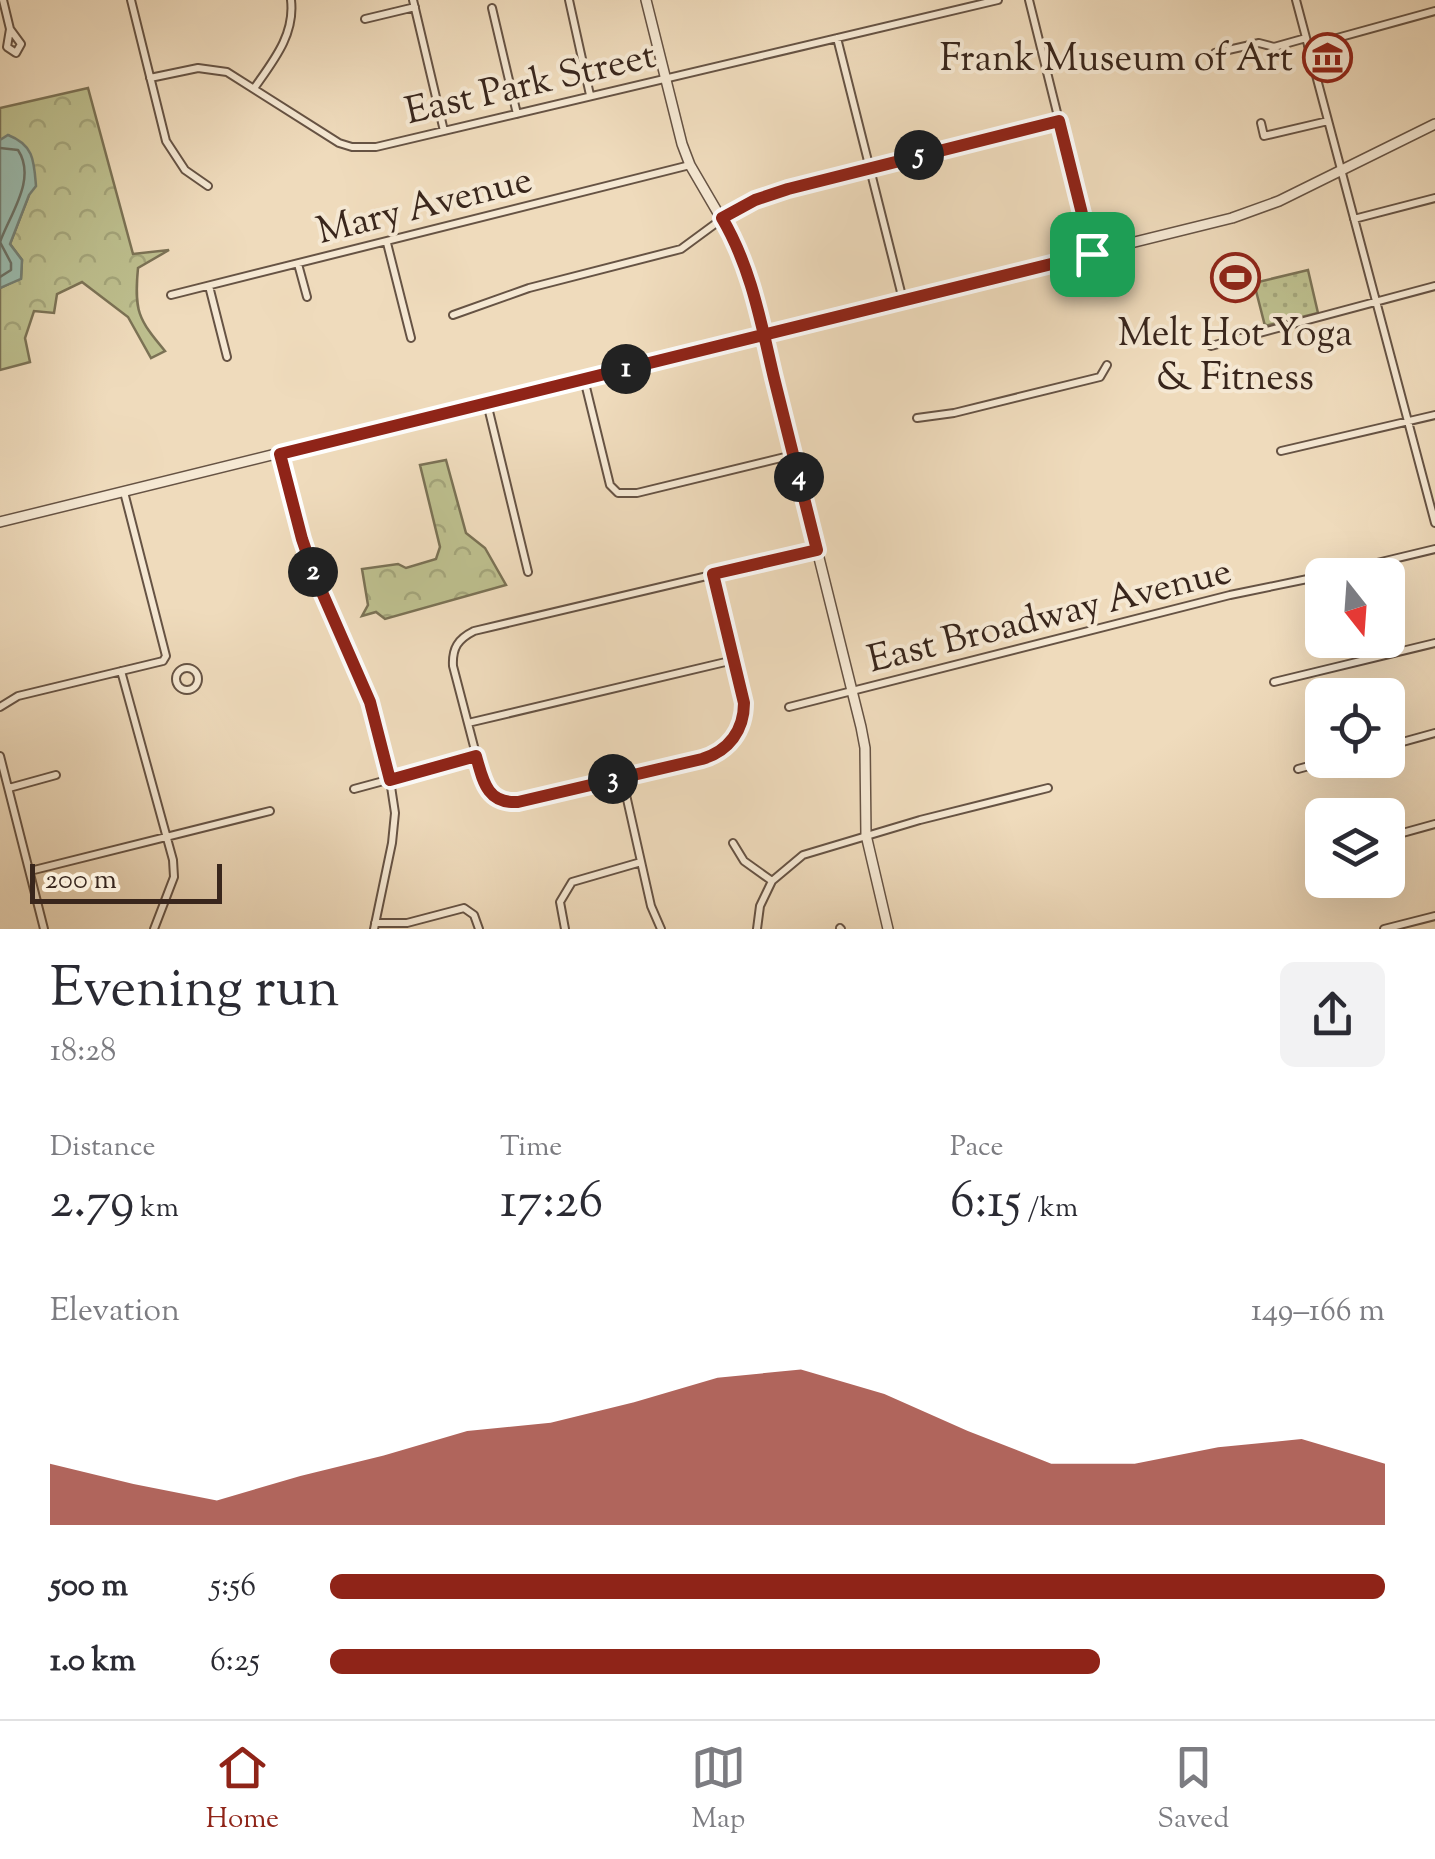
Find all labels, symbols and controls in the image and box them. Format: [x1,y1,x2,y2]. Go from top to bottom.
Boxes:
street label: East Park Street [400,31,661,141]
museum icon: Frank Museum of Art [1302,31,1354,83]
place label: Frank Museum of Art [940,34,1293,88]
pin: 5 [894,130,944,180]
text: 5 [914,135,924,175]
street label: Mary Avenue [312,155,538,261]
pin [1050,212,1135,297]
icon: arrive [1065,227,1120,282]
sports icon: Melt Hot Yoga & Fitness [1209,252,1261,304]
place label: Melt Hot Yoga & Fitness [1117,309,1353,407]
pin: 1 [601,344,651,394]
text: 1 [621,349,631,389]
pin: 4 [774,452,824,502]
text: 4 [792,457,806,497]
pin: 2 [288,547,338,597]
street label: East Broadway Avenue [863,547,1237,689]
text: 2 [306,552,320,592]
north arrow [1305,558,1405,658]
map controls [1305,558,1405,898]
button: locate [1305,678,1405,778]
pin: 3 [588,754,638,804]
text: 3 [607,759,619,799]
button: layers [1305,798,1405,898]
scale bar [30,859,222,904]
text: 200 m [45,861,117,901]
text: Evening run [50,952,339,1031]
button: share [1280,962,1385,1067]
text: 18:28 [50,1029,116,1075]
text: Distance [50,1128,156,1168]
text: Time [500,1128,562,1168]
text: Pace [950,1128,1004,1168]
text: 2.79 [50,1168,134,1240]
text: 17:26 [500,1168,603,1240]
text: 6:15 [950,1168,1021,1240]
text: km [134,1189,179,1229]
text: /km [1021,1189,1078,1229]
text: Elevation [50,1289,180,1335]
text: 149–166 m [1251,1289,1385,1335]
text: 500 m [50,1564,128,1610]
text: 5:56 [210,1564,256,1610]
text: 1.0 km [50,1639,136,1685]
text: 6:25 [210,1639,260,1685]
tab: Home [206,1740,279,1840]
tab: Map [691,1740,746,1840]
tab: Saved [1157,1740,1229,1840]

